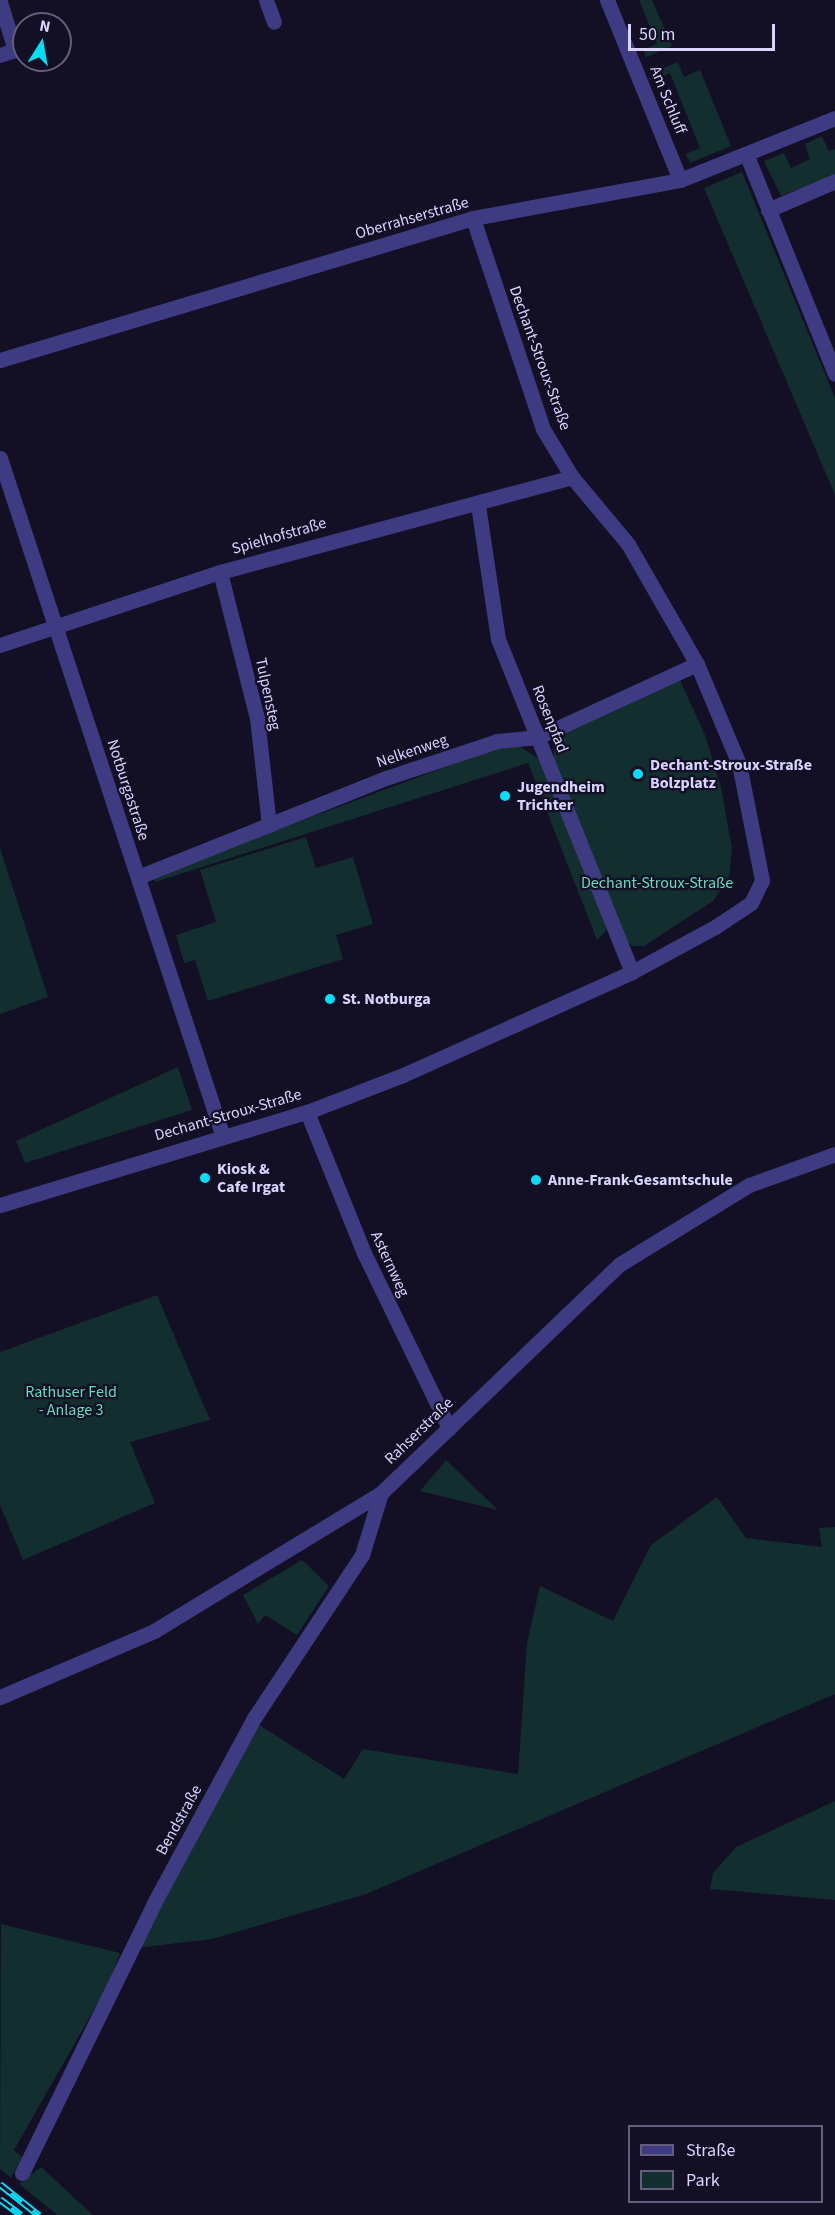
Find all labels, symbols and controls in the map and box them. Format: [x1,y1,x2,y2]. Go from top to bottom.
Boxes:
north arrow [12,12,72,72]
scale bar [631,12,778,50]
text: N [38,14,52,38]
text: 50 m [639,22,675,47]
street label: Am Schluff [646,63,690,137]
street label: Oberrahserstraße [353,193,471,243]
street label: Dechant-Stroux-Straße [505,283,575,433]
street label: Spielhofstraße [229,513,329,559]
street label: Tulpensteg [251,656,285,732]
street label: Rosenpfad [528,682,572,756]
street label: Nelkenweg [374,730,450,772]
street label: Notburgastraße [103,737,153,843]
place label: Dechant-Stroux-Straße Bolzplatz [650,755,812,793]
marker: Dechant-Stroux-Straße Bolzplatz [631,767,645,781]
place label: Jugendheim Trichter [517,777,605,815]
marker: Jugendheim Trichter [498,789,512,803]
park label: Dechant-Stroux-Straße [581,873,733,893]
place label: St. Notburga [342,989,431,1009]
marker: St. Notburga [323,992,337,1006]
street label: Dechant-Stroux-Straße [152,1085,304,1145]
place label: Kiosk & Cafe Irgat [217,1159,285,1197]
place label: Anne-Frank-Gesamtschule [548,1170,733,1190]
marker: Kiosk & Cafe Irgat [198,1171,212,1185]
marker: Anne-Frank-Gesamtschule [529,1173,543,1187]
street label: Asternweg [366,1228,414,1300]
park label: Rathuser Feld - Anlage 3 [25,1382,117,1420]
street label: Rahserstraße [381,1393,457,1469]
street label: Bendstraße [152,1782,206,1858]
legend [628,2125,823,2203]
text: Straße [686,2138,735,2163]
text: Park [686,2168,720,2193]

